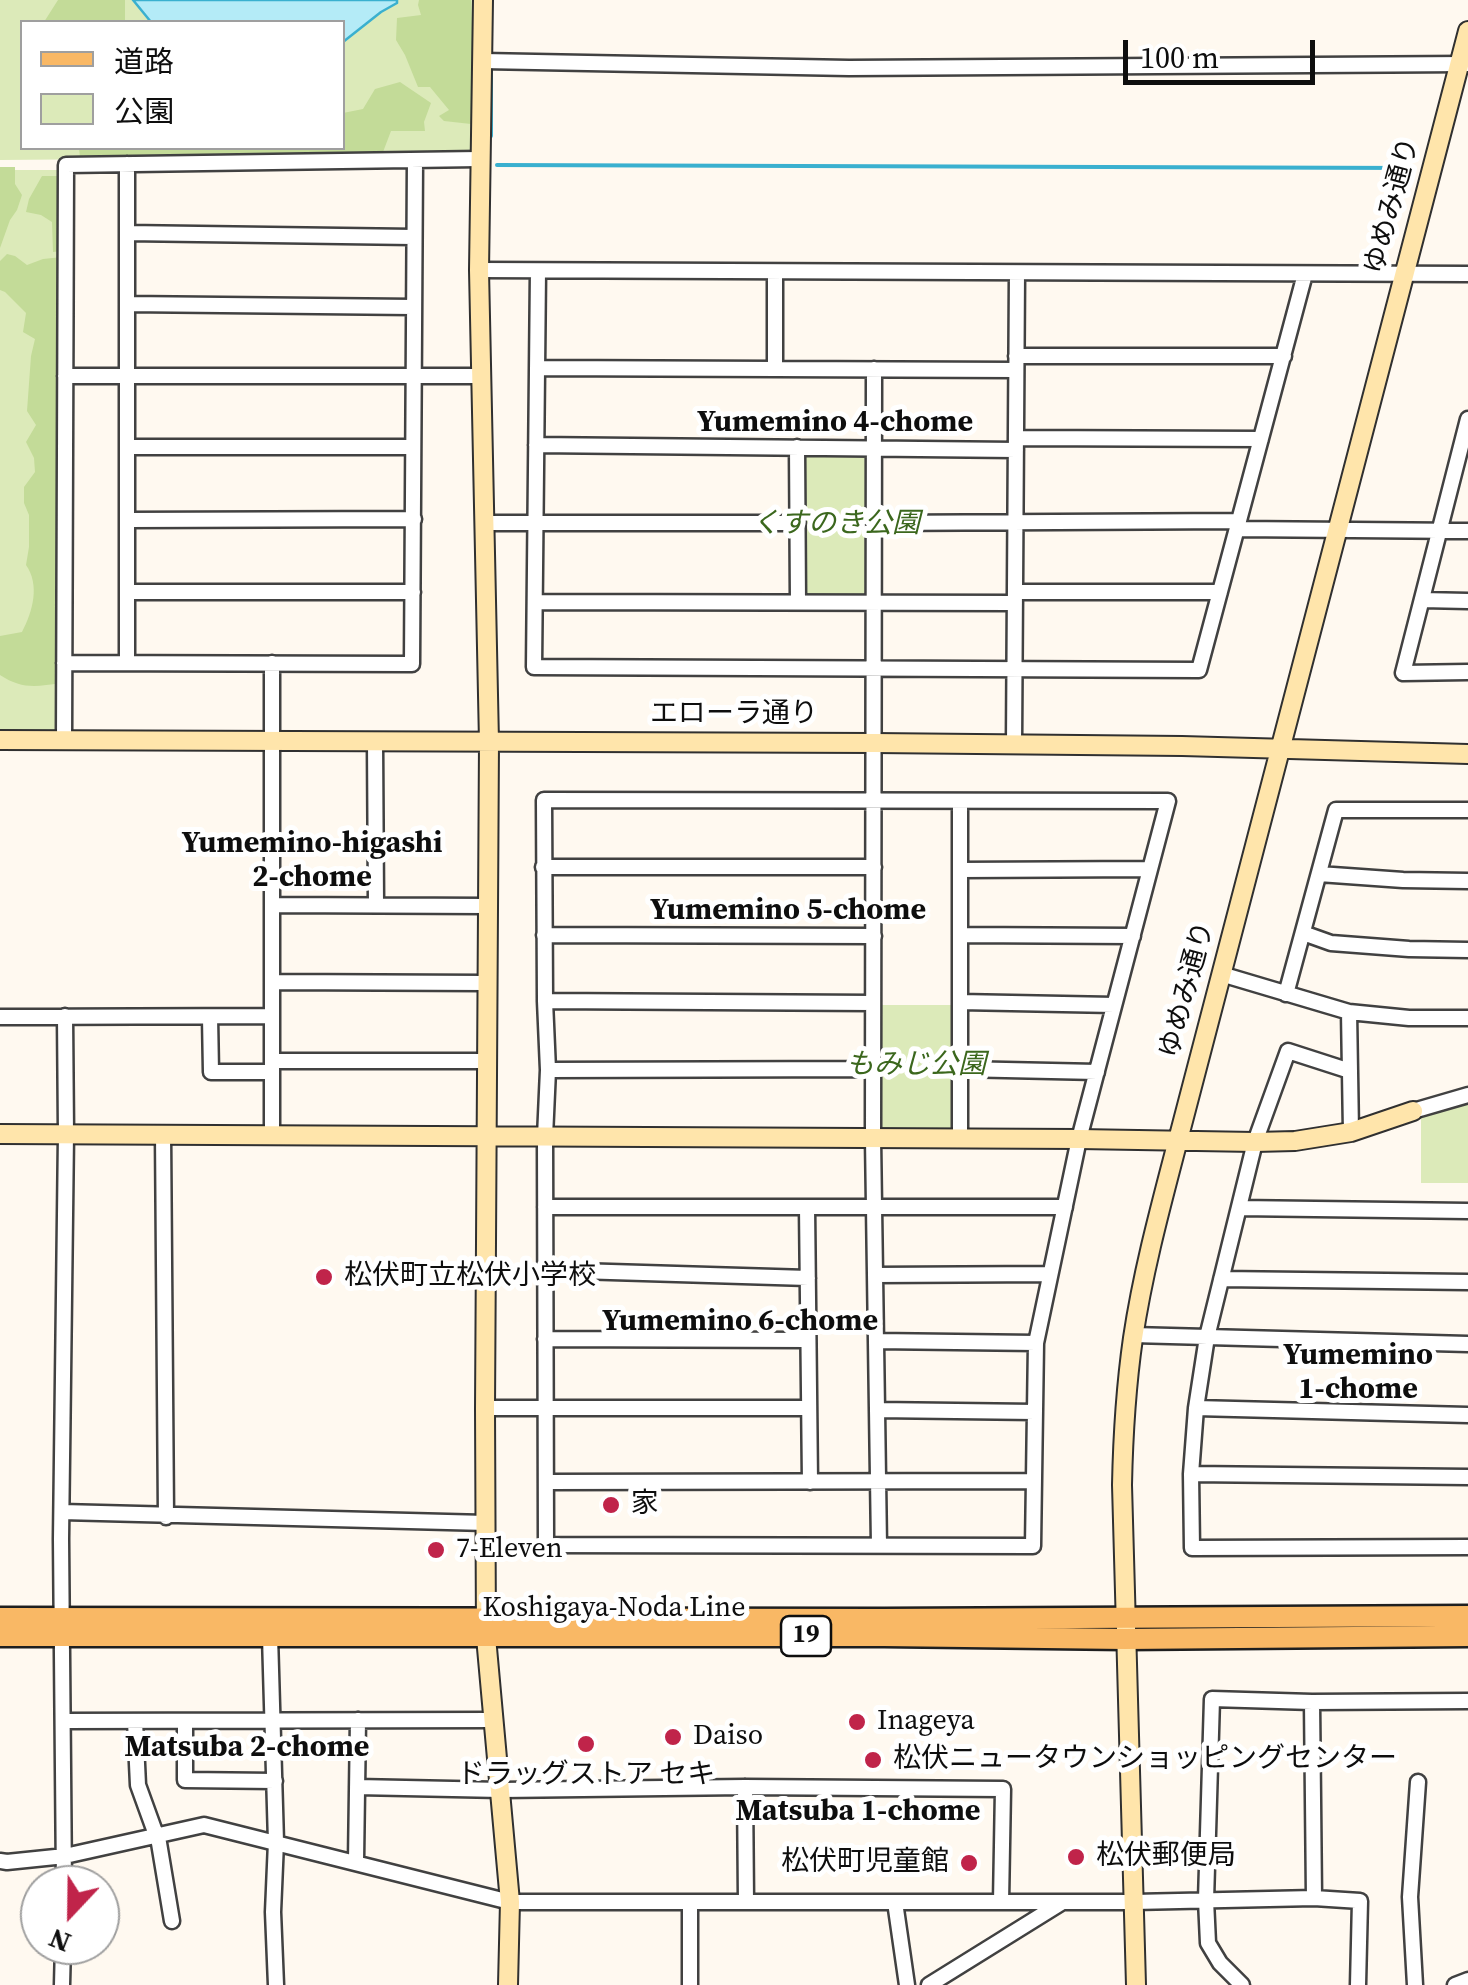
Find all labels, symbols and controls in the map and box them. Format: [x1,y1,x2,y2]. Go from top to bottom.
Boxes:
legend [20,20,345,150]
scale bar [1128,20,1320,82]
text: 100 m [1140,37,1219,78]
text: 道路 [114,41,174,82]
text: 公園 [114,91,174,132]
street label: ゆめみ通り [1359,134,1427,278]
district label: Yumemino 4-chome [697,405,973,441]
park label: くすのき公園 [752,508,920,542]
street label: エローラ通り [650,698,818,732]
district label: Yumemino-higashi 2-chome [181,826,443,896]
district label: Yumemino 5-chome [650,893,926,929]
street label: ゆめみ通り [1154,918,1222,1062]
park label: もみじ公園 [846,1049,986,1083]
place label: 松伏町立松伏小学校 [344,1260,596,1294]
marker: 松伏町立松伏小学校 [313,1266,335,1288]
district label: Yumemino 6-chome [602,1304,878,1340]
district label: Yumemino 1-chome [1283,1338,1433,1408]
place label: 家 [631,1488,659,1522]
marker: 家 [600,1494,622,1516]
place label: 7-Eleven [456,1533,563,1567]
marker: 7-Eleven [425,1539,447,1561]
street label: Koshigaya-Noda Line [482,1592,746,1626]
road number: 19 [781,1616,831,1656]
place label: Inageya [877,1705,975,1739]
marker: Inageya [846,1711,868,1733]
place label: Daiso [693,1720,763,1754]
marker: Daiso [662,1726,684,1748]
district label: Matsuba 2-chome [125,1730,369,1766]
marker: ドラッグストア セキ [575,1733,597,1755]
place label: 松伏ニュータウンショッピングセンター [893,1743,1397,1777]
marker: 松伏ニュータウンショッピングセンター [862,1749,884,1771]
place label: ドラッグストア セキ [457,1759,715,1793]
district label: Matsuba 1-chome [736,1794,980,1830]
place label: 松伏郵便局 [1096,1840,1236,1874]
place label: 松伏町児童館 [781,1846,949,1880]
marker: 松伏郵便局 [1065,1846,1087,1868]
marker: 松伏町児童館 [958,1852,980,1874]
north arrow [20,1865,120,1965]
text: N [43,1920,76,1962]

